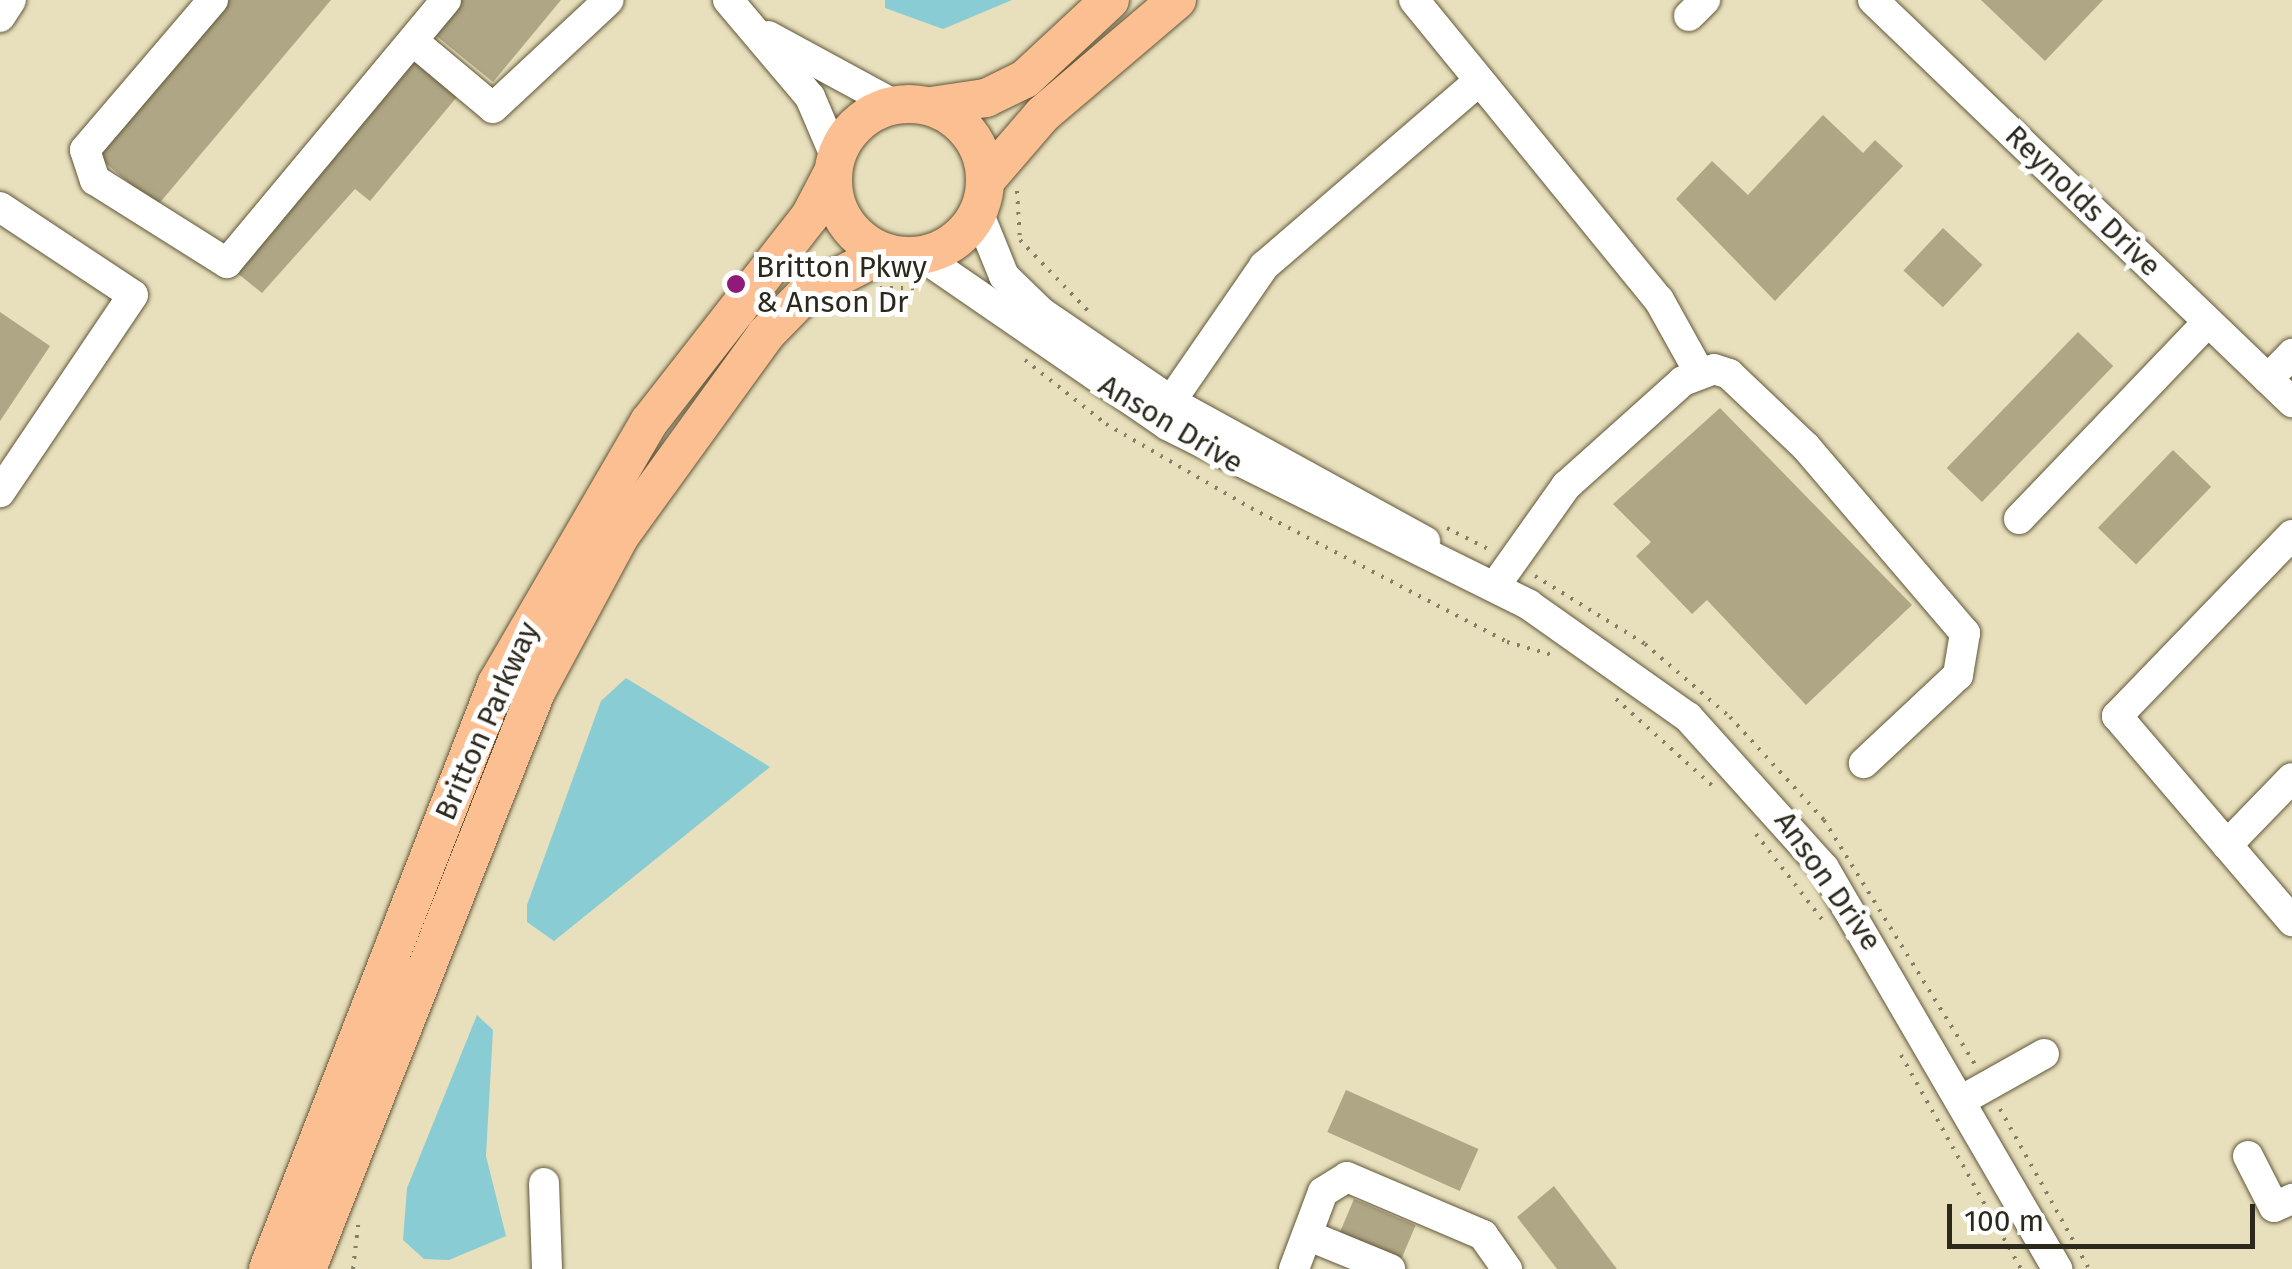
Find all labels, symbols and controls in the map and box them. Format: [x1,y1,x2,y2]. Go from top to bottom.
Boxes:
street label: Reynolds Drive [1998,118,2168,284]
place label: Britton Pkwy & Anson Dr [756,249,927,320]
marker: Britton Pkwy & Anson Dr [725,273,747,295]
street label: Anson Drive [1092,367,1250,481]
street label: Britton Parkway [427,616,547,826]
street label: Anson Drive [1767,804,1889,958]
scale bar [1952,1184,2260,1246]
text: 100 m [1964,1203,2044,1239]

